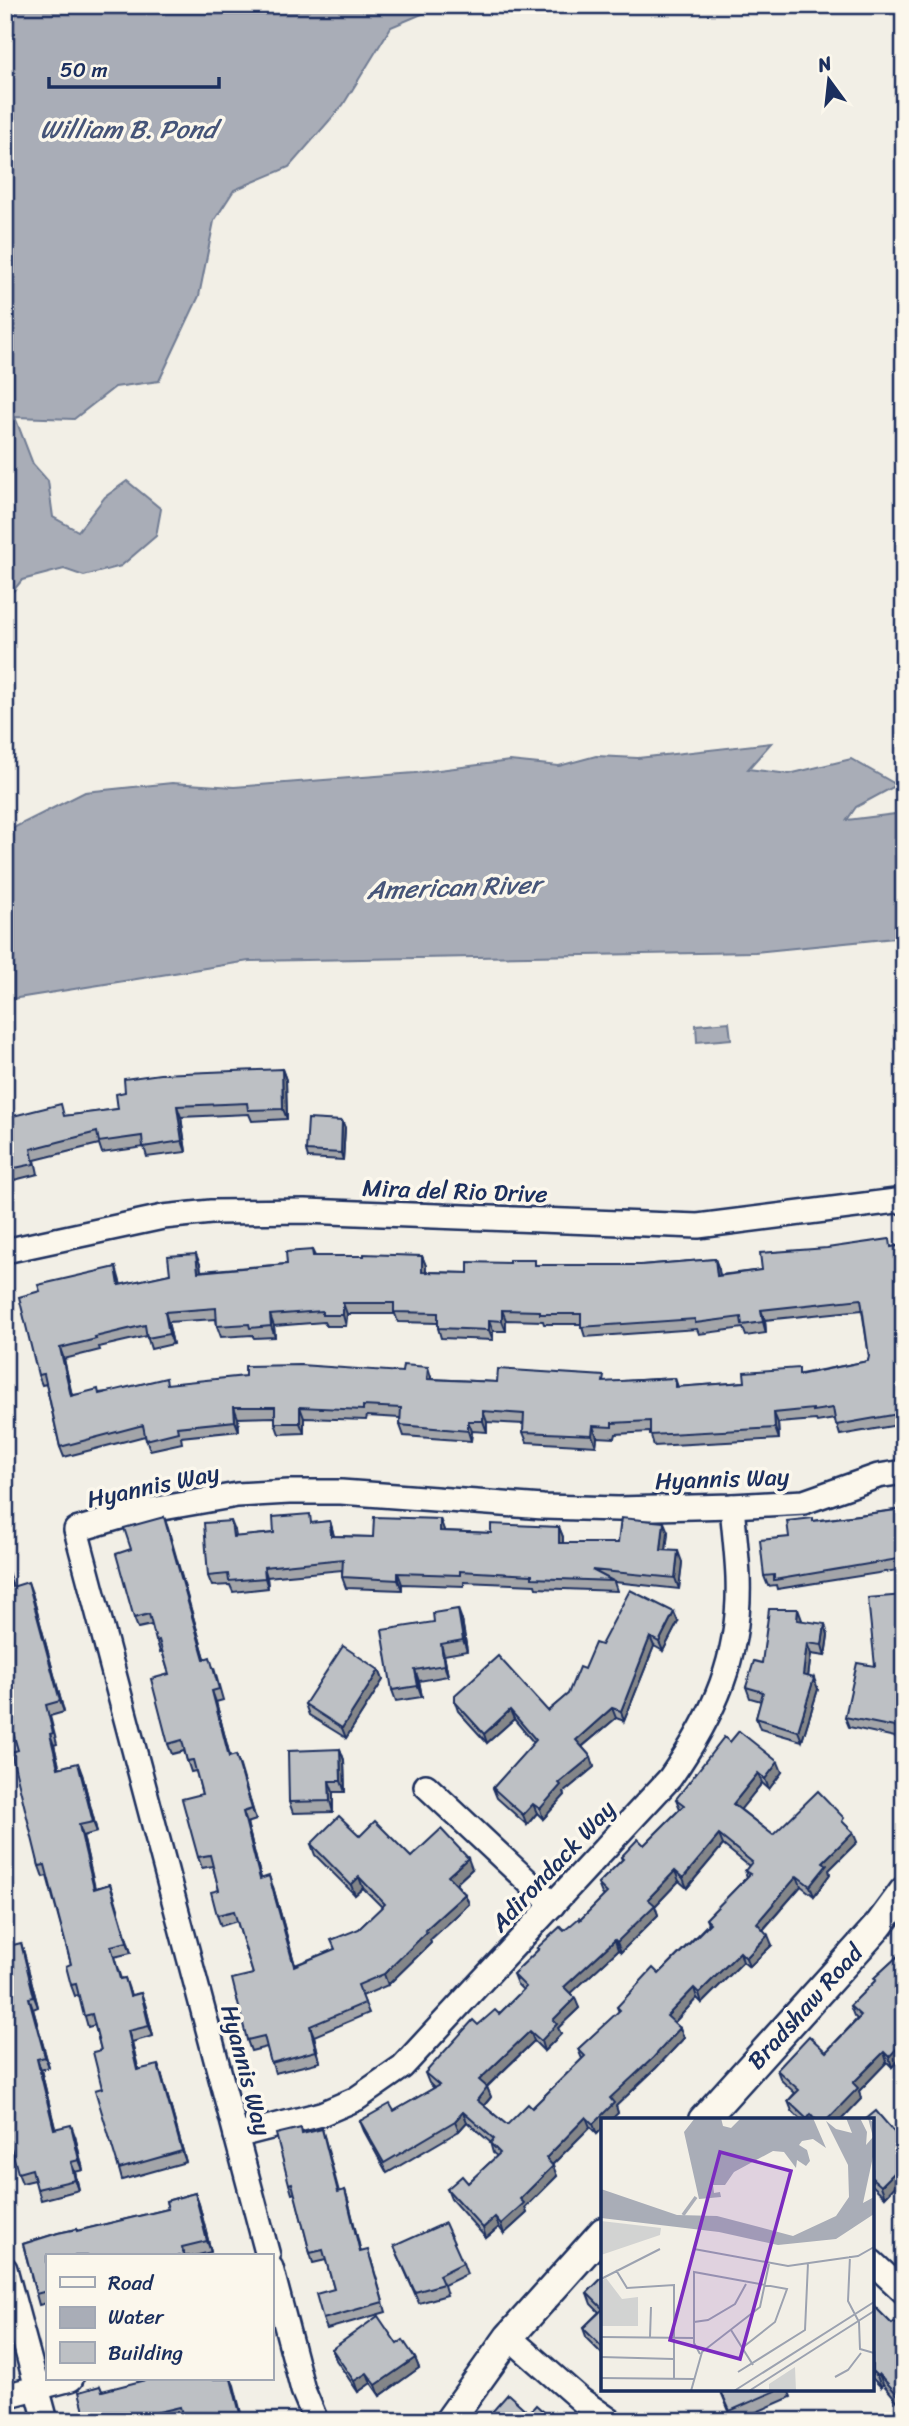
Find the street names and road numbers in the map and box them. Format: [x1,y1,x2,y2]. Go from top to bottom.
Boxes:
street label: Mira del Rio Drive [362,1167,548,1215]
street label: Hyannis Way [83,1451,224,1521]
street label: Hyannis Way [654,1456,790,1502]
street label: Adirondack Way [479,1790,626,1943]
street label: Bradshaw Road [736,1933,874,2080]
street label: Hyannis Way [208,2000,284,2141]

